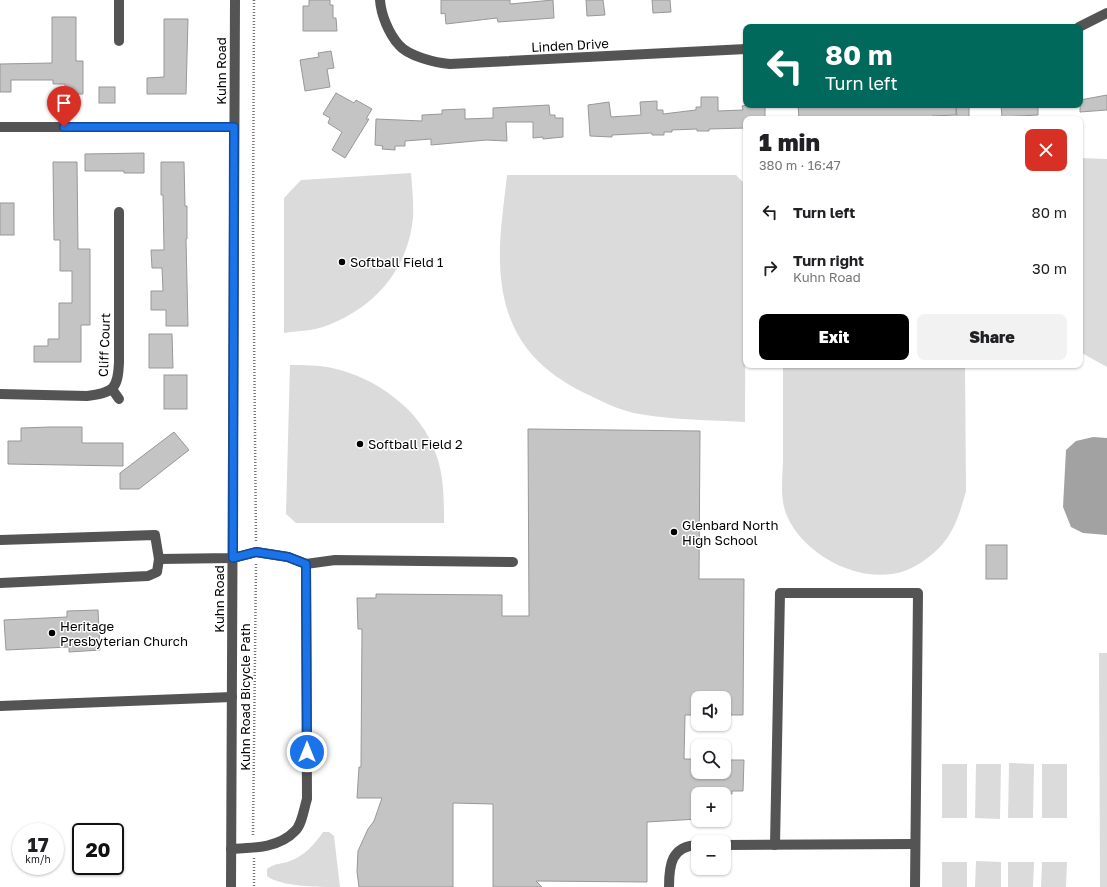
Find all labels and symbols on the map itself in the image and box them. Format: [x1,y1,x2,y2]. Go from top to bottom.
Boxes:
street label: Linden Drive [531,35,609,55]
street label: Kuhn Road [213,37,229,105]
pin [47,86,81,127]
place label: Softball Field 1 [350,254,443,270]
marker: Softball Field 1 [337,257,347,267]
street label: Cliff Court [95,313,113,377]
place label: Softball Field 2 [368,436,463,452]
marker: Softball Field 2 [355,439,365,449]
place label: Glenbard North High School [682,517,778,548]
marker: Glenbard North High School [669,527,679,537]
street label: Kuhn Road [211,565,227,633]
place label: Heritage Presbyterian Church [60,618,188,649]
street label: Kuhn Road Bicycle Path [237,623,253,771]
marker: Heritage Presbyterian Church [47,628,57,638]
position arrow [286,731,328,773]
speed limit sign: 20 [72,823,124,875]

